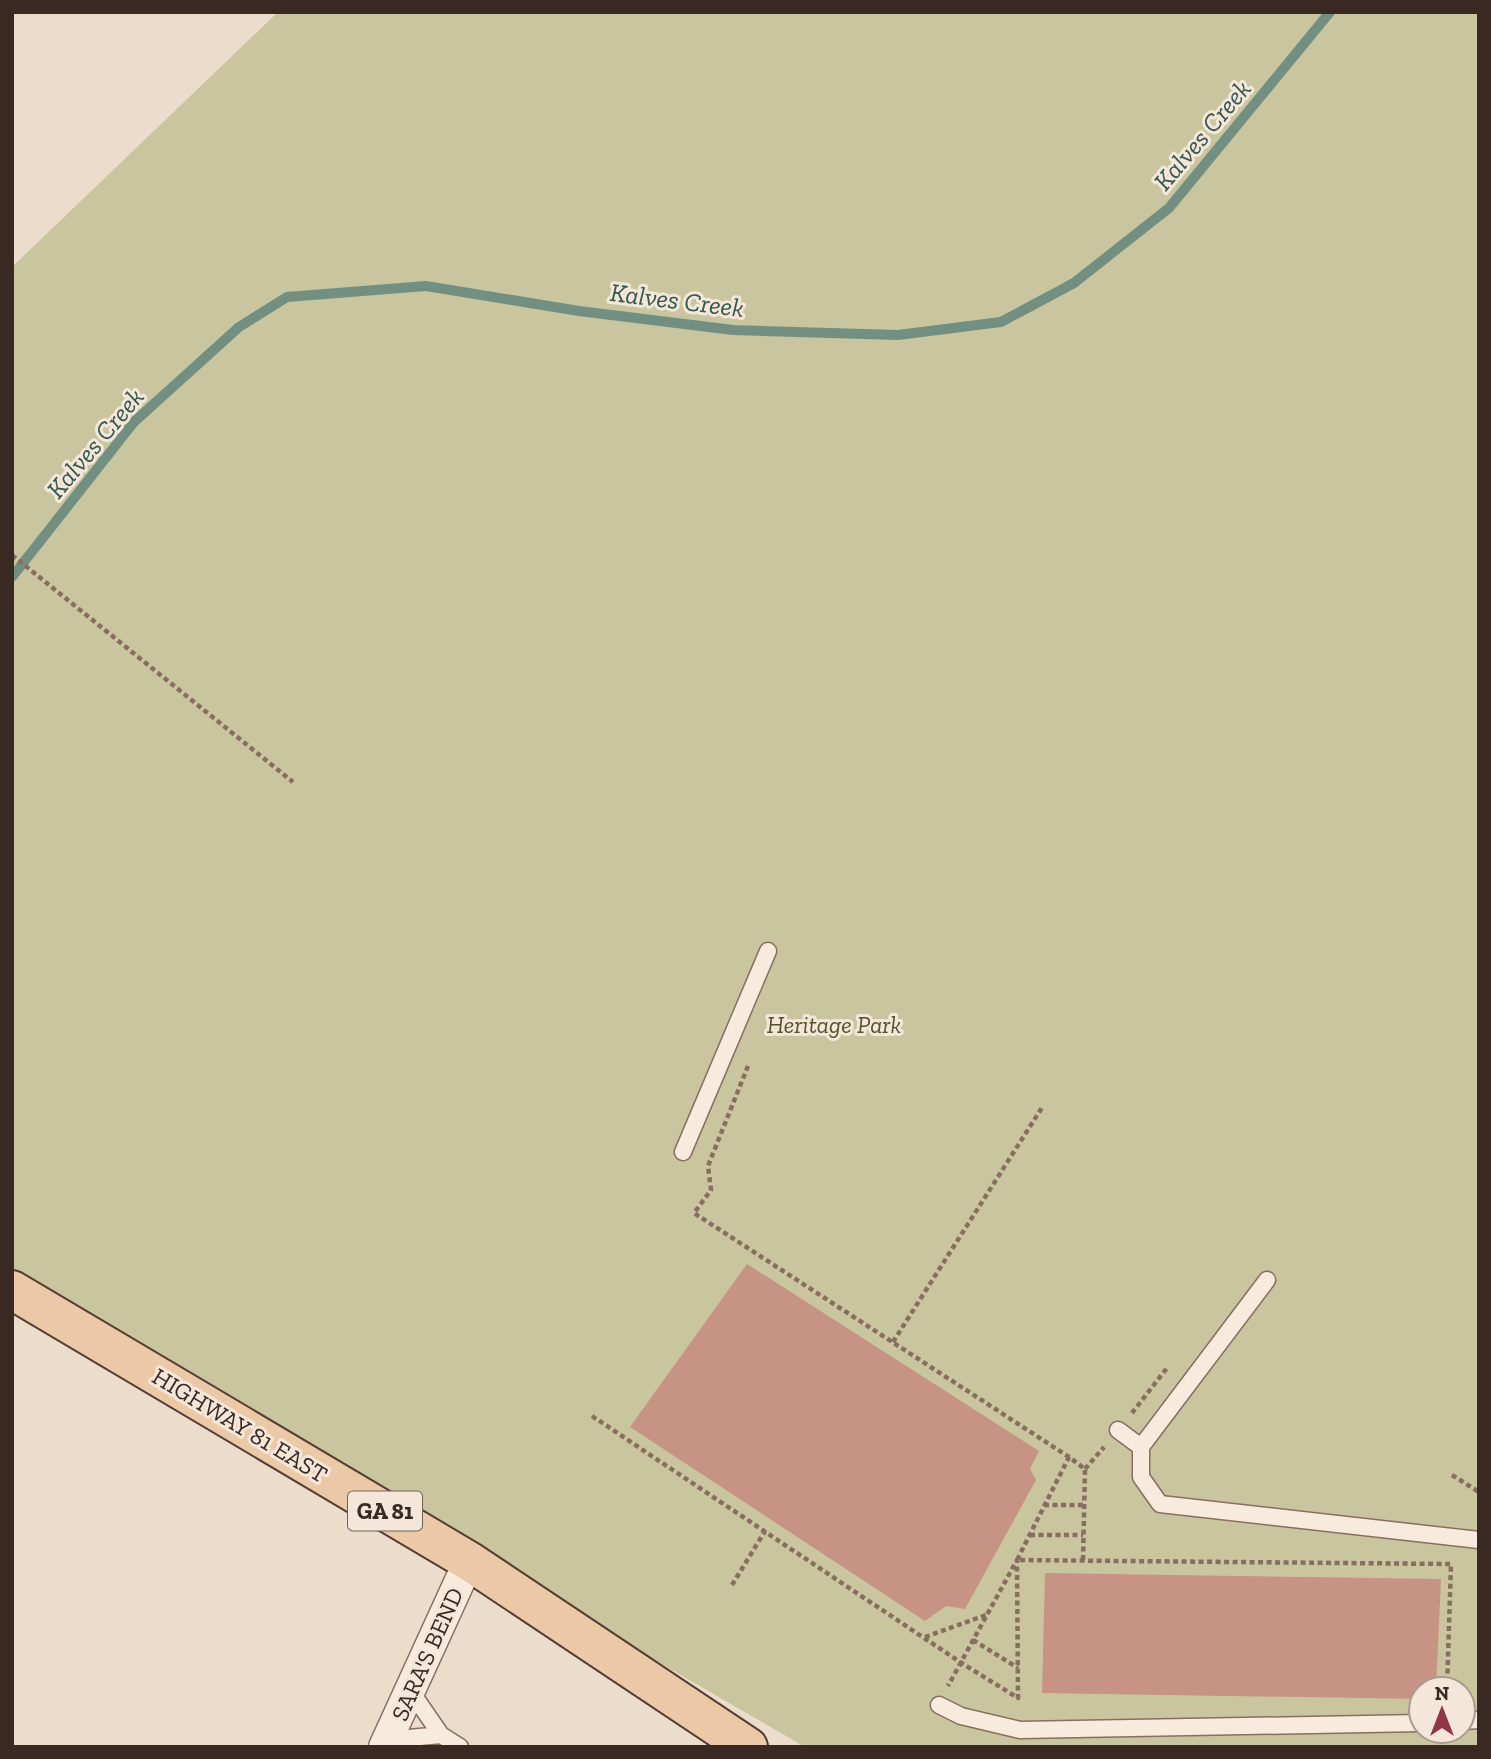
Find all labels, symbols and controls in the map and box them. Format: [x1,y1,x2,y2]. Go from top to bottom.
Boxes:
water label: Kalves Creek [1147,73,1257,197]
water label: Kalves Creek [608,276,746,324]
water label: Kalves Creek [40,381,150,505]
park label: Heritage Park [767,1010,902,1039]
street label: HIGHWAY 81 EAST [147,1361,333,1489]
road number: GA 81 [348,1492,422,1530]
street label: SARA'S BEND [385,1583,469,1725]
north arrow [1407,1675,1477,1745]
text: N [1435,1682,1449,1705]

